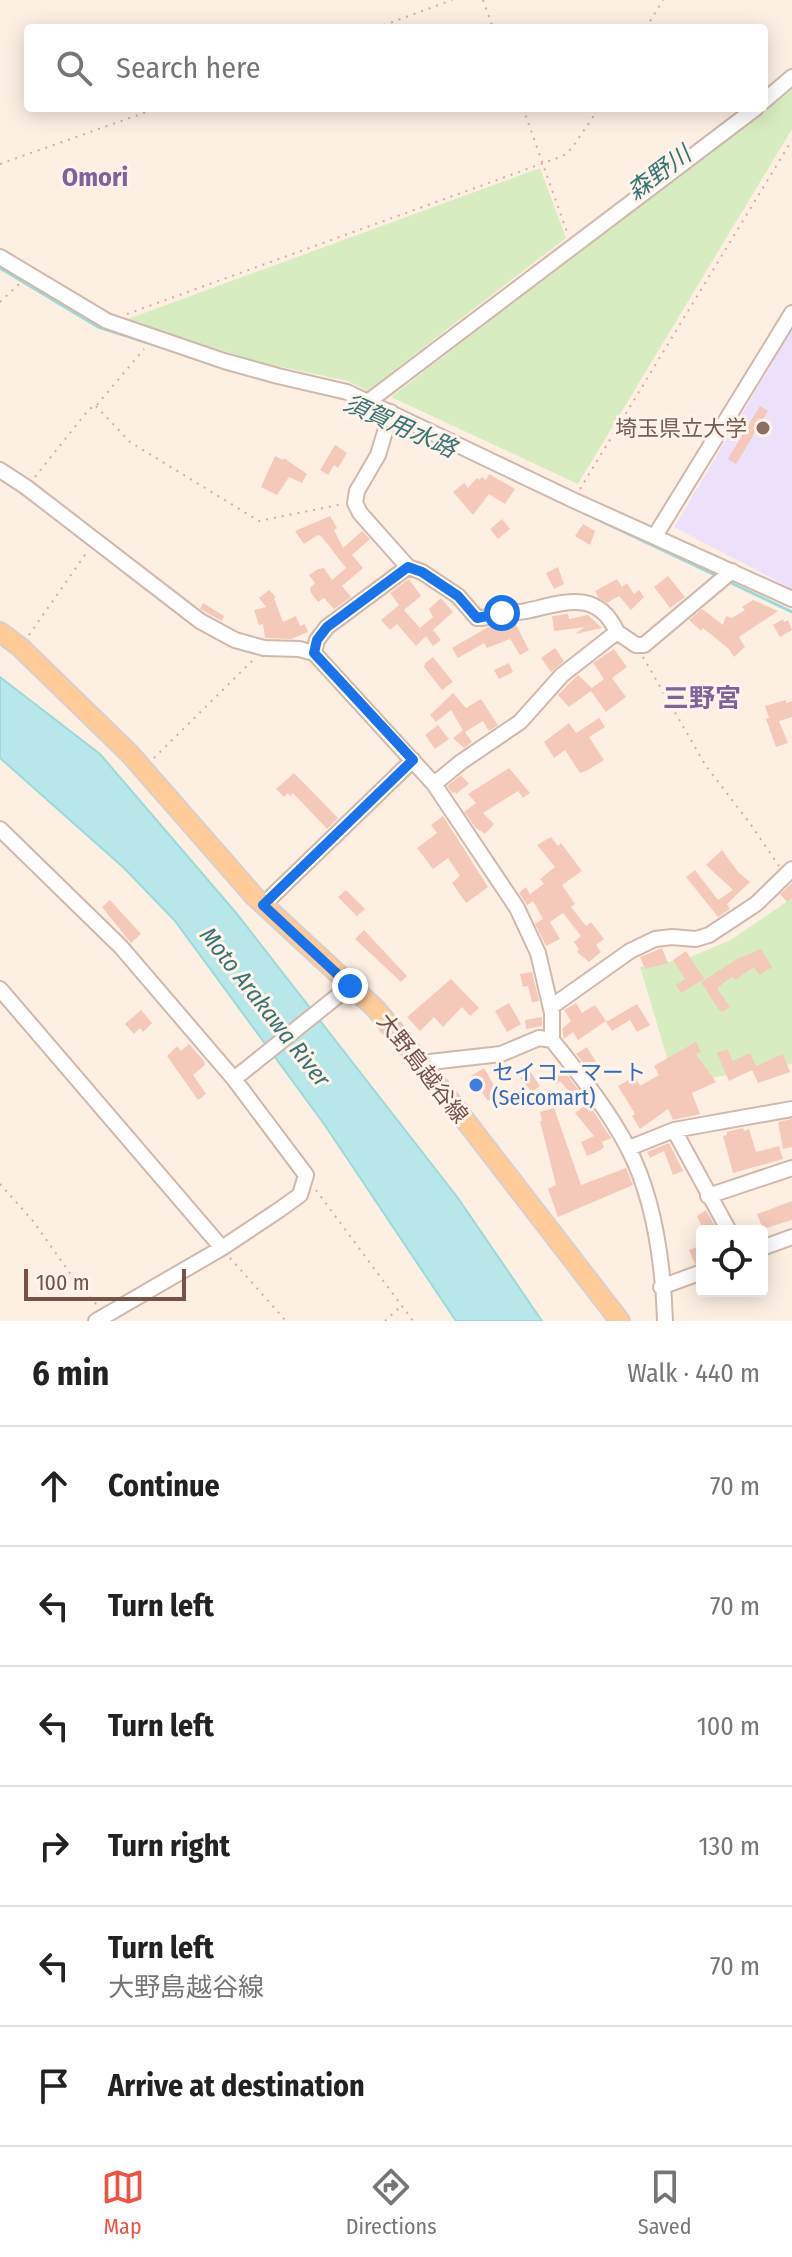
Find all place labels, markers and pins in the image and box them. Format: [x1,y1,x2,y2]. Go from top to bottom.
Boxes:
place label: 埼玉県立大学 [615,415,747,442]
marker: 埼玉県立大学 [754,419,772,437]
place label: セイコーマート (Seicomart) [492,1059,646,1111]
marker: セイコーマート (Seicomart) [467,1076,485,1094]

